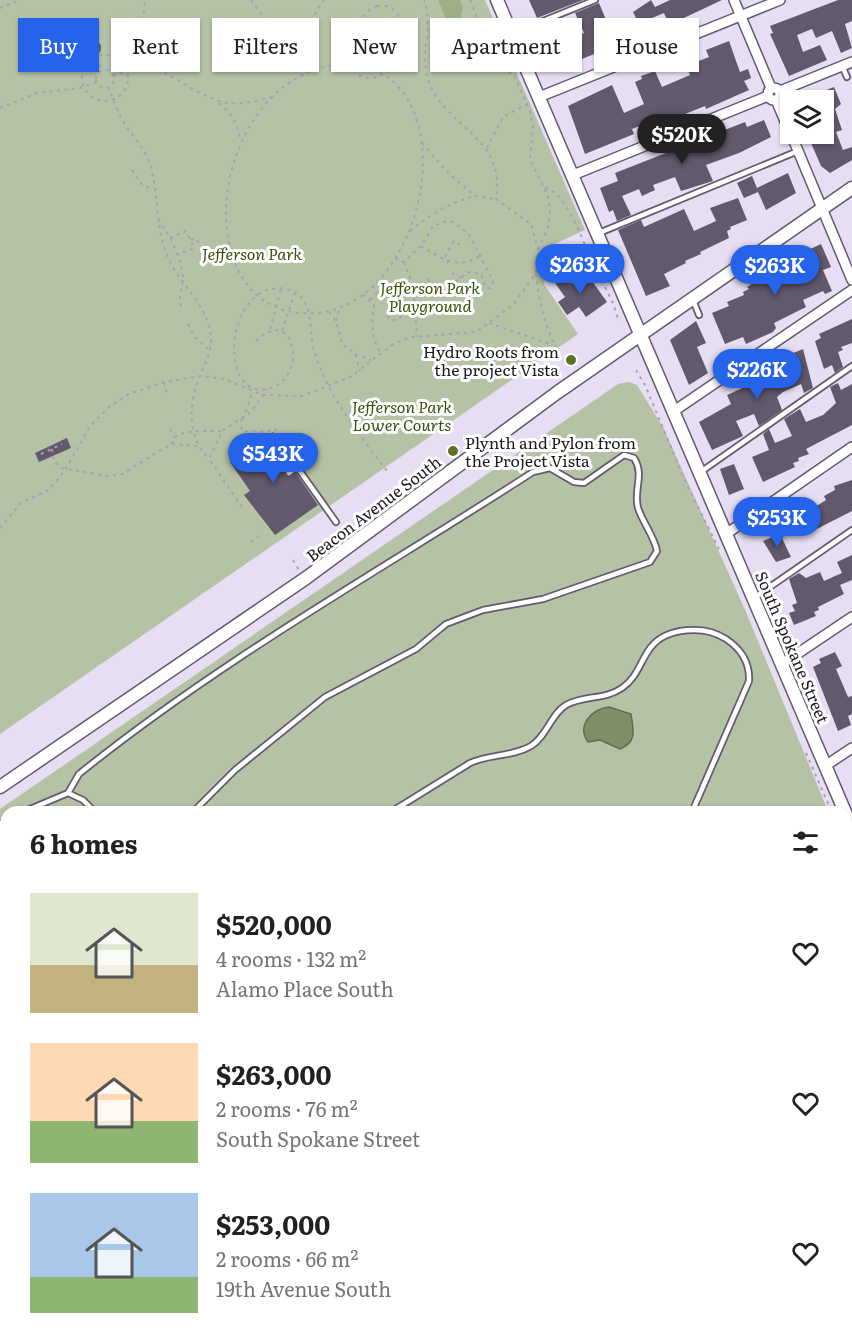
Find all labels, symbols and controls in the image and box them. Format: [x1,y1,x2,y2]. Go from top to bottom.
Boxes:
chip: Buy [18,18,99,72]
chip: Rent [111,18,200,72]
chip: Filters [212,18,319,72]
chip: New [331,18,418,72]
chip: Apartment [430,18,582,72]
chip: House [594,18,699,72]
map controls [780,90,834,144]
button: layers [780,90,834,144]
pin: $520K [640,114,724,165]
text: $520K [651,118,713,148]
park label: Jefferson Park [202,241,302,265]
pin: $263K [538,244,622,295]
pin: $263K [733,245,817,296]
text: $263K [549,248,611,278]
text: $263K [744,249,806,279]
park label: Jefferson Park Playground [380,275,480,317]
place label: Hydro Roots from the project Vista [423,339,559,381]
pin: $226K [715,349,799,400]
marker: Hydro Roots from the project Vista [564,353,578,367]
text: $226K [727,353,787,383]
park label: Jefferson Park Lower Courts [352,394,452,436]
place label: Plynth and Pylon from the Project Vista [465,430,636,472]
pin: $543K [231,433,315,484]
text: $543K [242,437,304,467]
marker: Plynth and Pylon from the Project Vista [446,444,460,458]
street label: Beacon Avenue South [301,449,446,567]
pin: $253K [735,497,819,548]
text: $253K [747,501,807,531]
street label: South Spokane Street [750,567,836,727]
text: 6 homes [30,823,137,862]
icon: filters [789,826,822,859]
text: $520,000 [216,904,332,943]
icon: home [78,917,150,989]
icon: heart [789,937,822,970]
text: 4 rooms · 132 m² [216,943,366,973]
text: Alamo Place South [216,973,394,1003]
text: $263,000 [216,1054,332,1093]
icon: home [78,1067,150,1139]
icon: heart [789,1087,822,1120]
text: 2 rooms · 76 m² [216,1093,358,1123]
text: South Spokane Street [216,1123,420,1153]
text: $253,000 [216,1204,330,1243]
icon: home [78,1217,150,1289]
icon: heart [789,1237,822,1270]
text: 2 rooms · 66 m² [216,1243,358,1273]
text: 19th Avenue South [216,1273,391,1303]

